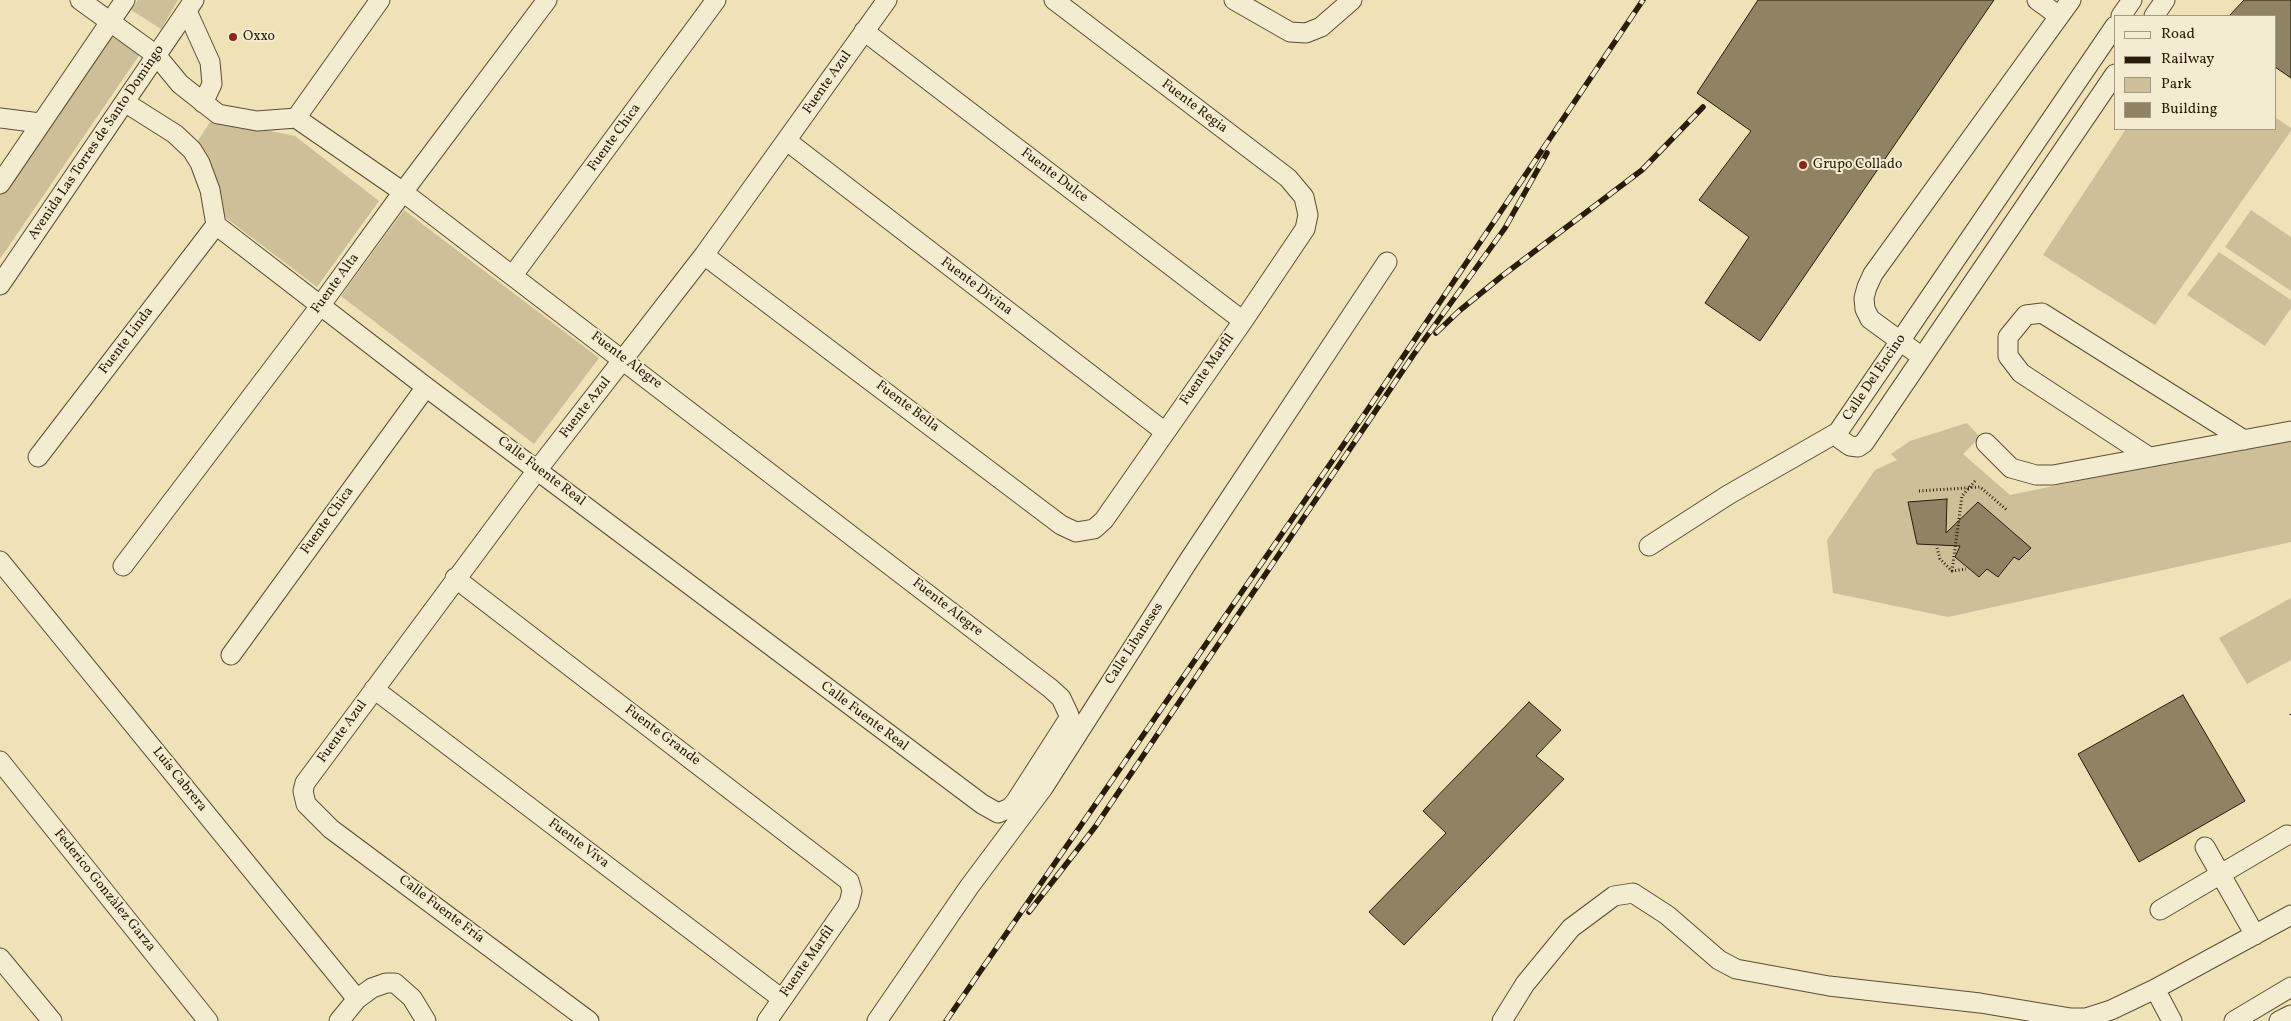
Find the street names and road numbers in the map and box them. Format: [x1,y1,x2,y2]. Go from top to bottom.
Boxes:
street label: Avenida Las Torres de Santo Domingo [25,42,169,244]
street label: Fuente Azul [800,48,856,118]
street label: Fuente Regia [1157,77,1231,137]
street label: Fuente Chica [585,101,645,175]
street label: Fuente Dulce [1017,145,1091,207]
street label: Fuente Alta [308,251,364,317]
street label: Fuente Divina [937,254,1015,320]
street label: Fuente Linda [96,304,158,378]
street label: Fuente Alegre [587,329,665,393]
street label: Fuente Marfil [1177,331,1239,409]
street label: Calle Del Encino [1840,332,1910,424]
street label: Fuente Azul [557,374,615,442]
street label: Fuente Bella [872,378,942,436]
street label: Calle Fuente Real [494,434,588,510]
street label: Fuente Chica [298,484,358,558]
street label: Fuente Alegre [908,575,986,641]
street label: Calle Libaneses [1102,600,1168,688]
street label: Calle Fuente Real [817,679,911,755]
street label: Fuente Azul [315,697,371,767]
street label: Fuente Grande [621,702,703,770]
street label: Luis Cabrera [148,744,210,816]
street label: Fuente Viva [544,816,612,872]
street label: Federico Gonzàlez Garza [49,826,159,956]
street label: Calle Fuente Fría [395,872,487,948]
street label: Fuente Marfil [777,923,839,1001]

